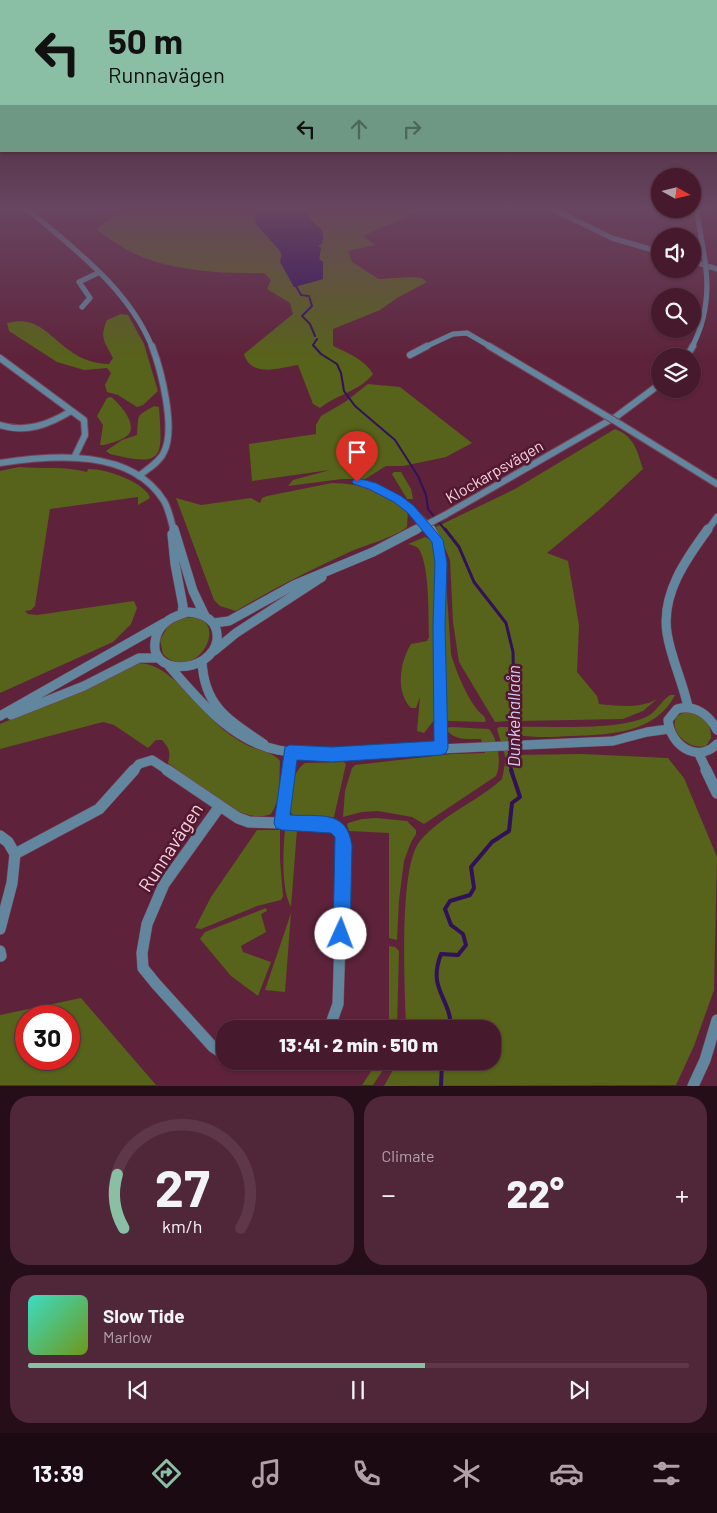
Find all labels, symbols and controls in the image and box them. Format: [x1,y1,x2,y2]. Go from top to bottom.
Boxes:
text: 50 m [108,19,183,61]
icon: left [25,20,90,85]
text: Runnavägen [108,61,225,87]
icon: left [292,115,320,143]
icon: ahead [345,115,373,143]
icon: right [398,115,426,143]
north arrow [651,168,701,218]
map controls [651,168,701,398]
button: sound [651,228,701,278]
button: search [651,288,701,338]
button: layers [651,348,701,398]
pin [336,431,378,482]
street label: Klockarpsvägen [442,435,546,507]
icon: arrive [343,438,371,466]
water label: Dunkehallaån [502,665,524,767]
street label: Runnavägen [133,798,207,896]
position arrow [314,907,366,959]
speed limit sign: 30 [15,1005,80,1070]
text: 13:41 · 2 min · 510 m [279,1033,438,1056]
text: Climate [382,1146,434,1165]
text: 27 [154,1155,209,1217]
text: 22° [507,1170,564,1216]
text: − [382,1177,396,1211]
text: + [675,1177,689,1211]
text: km/h [162,1215,202,1237]
text: Slow Tide [103,1304,185,1327]
text: Marlow [103,1327,152,1346]
icon: previous [124,1376,152,1404]
icon: pause [344,1376,372,1404]
icon: next [565,1376,593,1404]
icon: directions [149,1456,184,1491]
icon: music [249,1456,284,1491]
icon: phone [349,1456,384,1491]
icon: climate [449,1456,484,1491]
icon: car [549,1456,584,1491]
icon: filters [649,1456,684,1491]
text: 13:39 [33,1460,84,1486]

